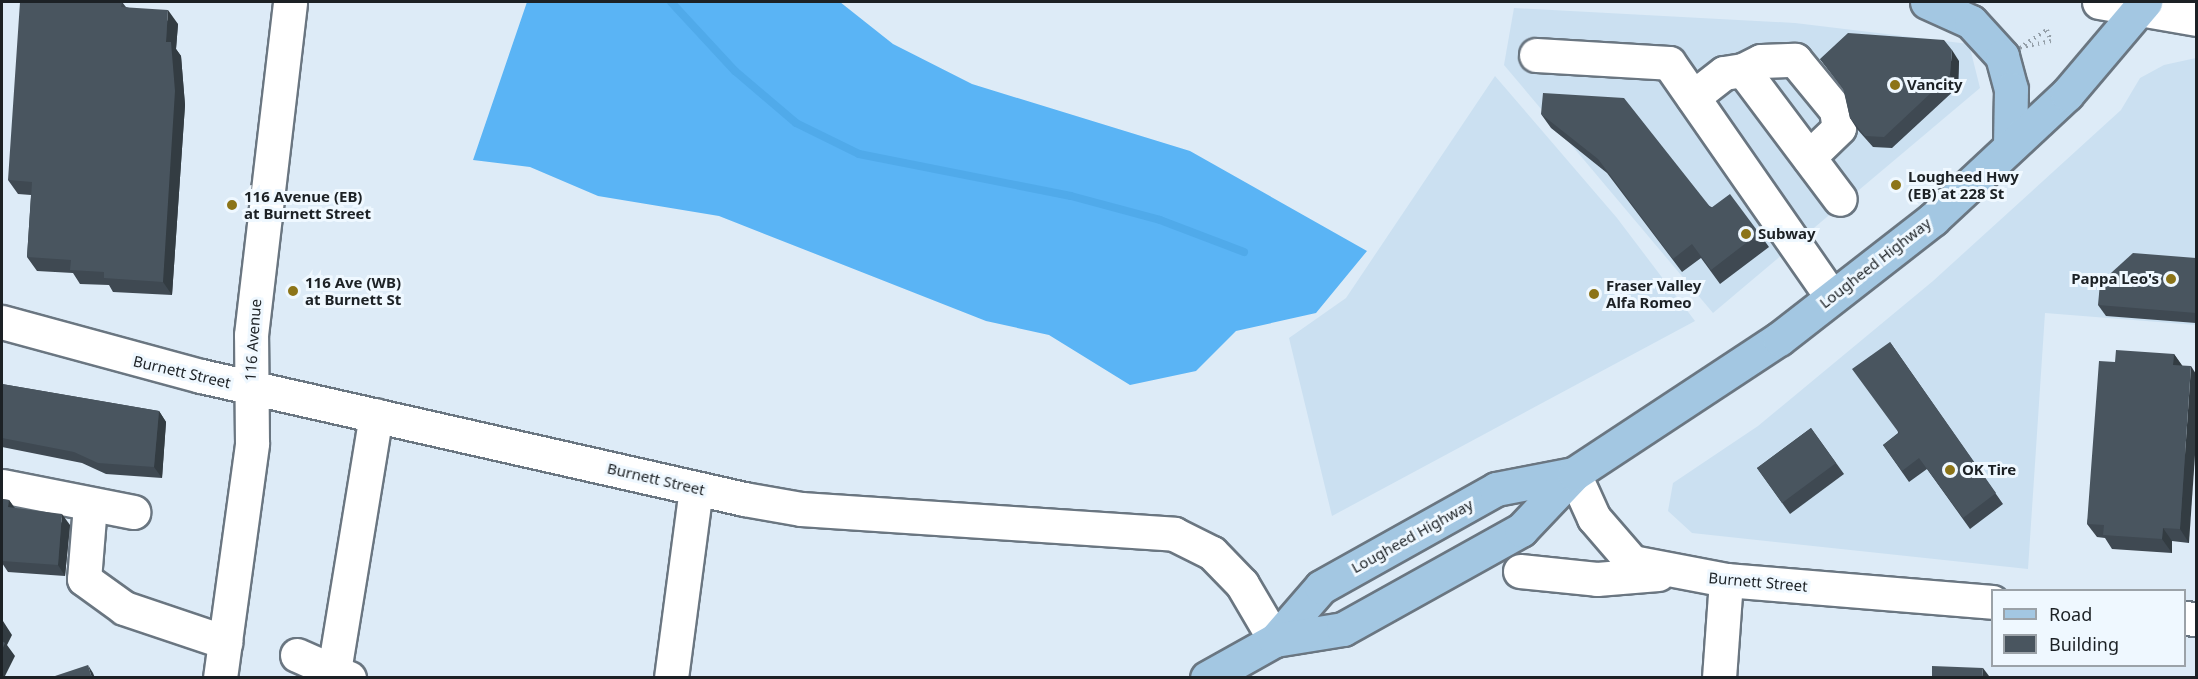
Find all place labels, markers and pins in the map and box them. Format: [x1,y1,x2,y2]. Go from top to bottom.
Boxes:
place label: Vancity [1907,76,1962,94]
marker: Vancity [1888,78,1902,92]
place label: Lougheed Hwy (EB) at 228 St [1908,167,2019,202]
marker: Lougheed Hwy (EB) at 228 St [1889,178,1903,192]
place label: 116 Avenue (EB) at Burnett Street [244,187,371,222]
marker: 116 Avenue (EB) at Burnett Street [225,198,239,212]
place label: Subway [1758,225,1816,243]
marker: Subway [1739,227,1753,241]
place label: Pappa Leo's [2071,270,2159,288]
marker: Pappa Leo's [2164,272,2178,286]
place label: 116 Ave (WB) at Burnett St [305,273,401,308]
place label: Fraser Valley Alfa Romeo [1606,276,1701,311]
marker: 116 Ave (WB) at Burnett St [286,284,300,298]
marker: Fraser Valley Alfa Romeo [1587,287,1601,301]
place label: OK Tire [1962,461,2016,479]
marker: OK Tire [1943,463,1957,477]

